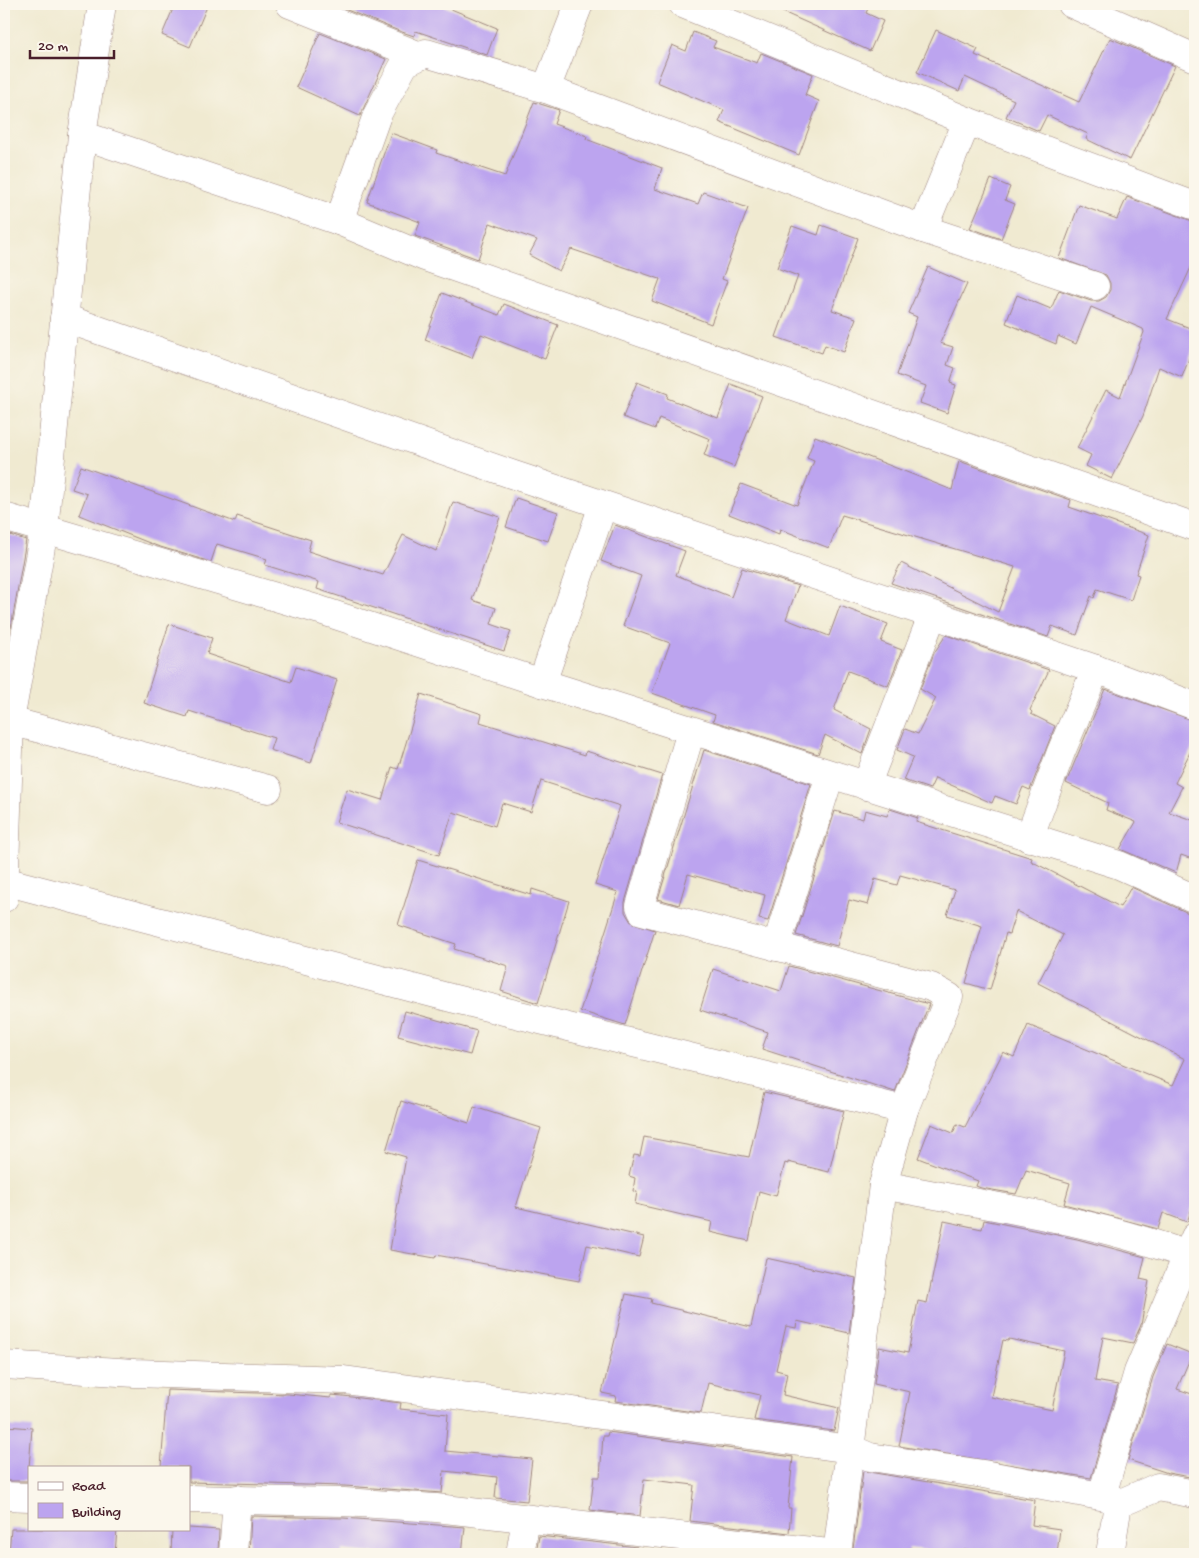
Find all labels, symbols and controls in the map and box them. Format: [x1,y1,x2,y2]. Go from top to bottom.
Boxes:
scale bar [30,28,114,60]
text: 20 m [38,38,68,56]
legend [28,1466,190,1530]
text: Road [72,1478,106,1496]
text: Building [71,1504,121,1522]

